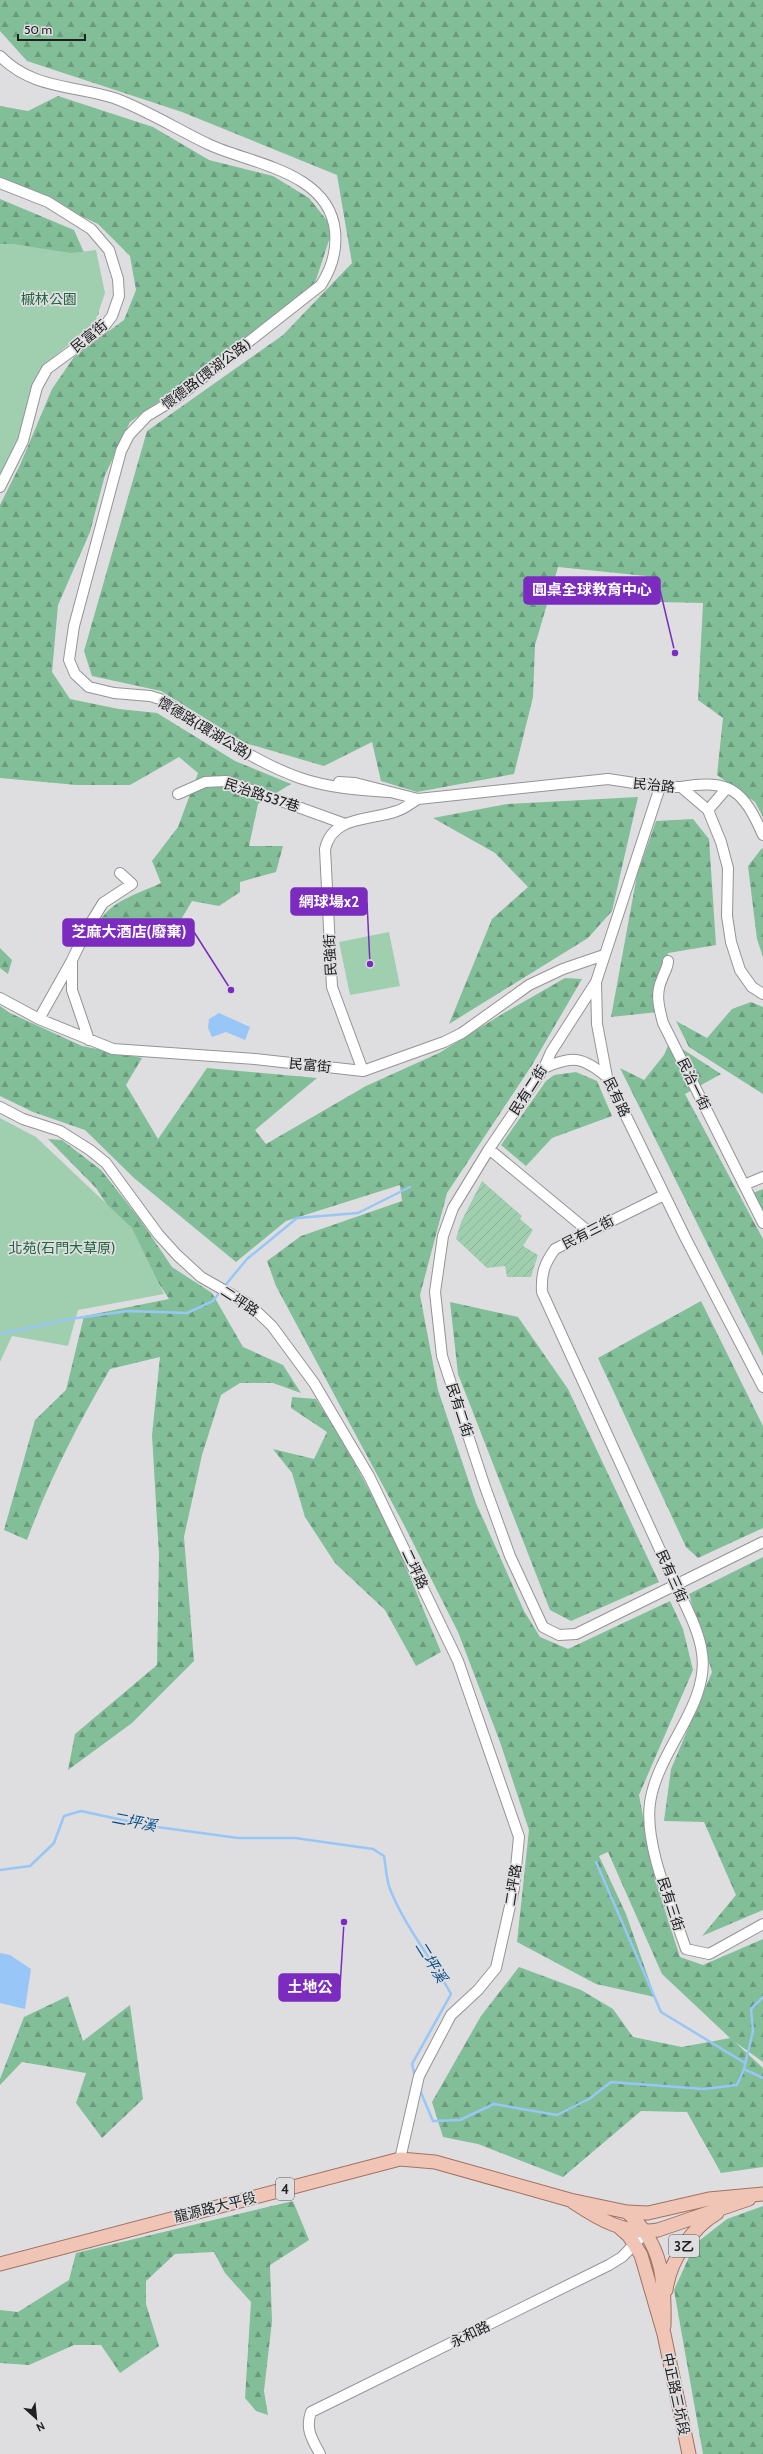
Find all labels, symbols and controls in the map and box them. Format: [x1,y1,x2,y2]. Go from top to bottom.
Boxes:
scale bar [18,16,85,42]
text: 50 m [24,22,52,37]
park label: 槭林公園 [21,290,77,308]
street label: 民富街 [67,316,111,356]
street label: 懷德路(環湖公路) [158,335,254,413]
callout: 圓桌全球教育中心 [524,577,660,604]
text: 圓桌全球教育中心 [532,581,652,599]
street label: 懷德路(環湖公路) [155,693,255,763]
street label: 民治路537巷 [222,774,302,816]
street label: 民治路 [632,774,676,796]
callout: 網球場x2 [291,888,367,915]
text: 網球場x2 [299,893,359,911]
callout: 芝麻大酒店(廢棄) [63,919,194,946]
text: 芝麻大酒店(廢棄) [72,923,186,941]
street label: 民強街 [320,934,340,976]
street label: 民富街 [288,1054,332,1076]
street label: 民治一街 [674,1055,714,1113]
street label: 民有二街 [505,1062,551,1118]
street label: 民有路 [600,1074,634,1120]
street label: 民有三街 [559,1211,617,1253]
park label: 北苑(石門大草原) [9,1239,115,1257]
street label: 二坪路 [217,1282,263,1320]
street label: 民有二街 [443,1381,477,1439]
street label: 二坪路 [398,1546,432,1592]
street label: 民有三街 [652,1547,692,1605]
water label: 二坪溪 [110,1809,160,1836]
street label: 二坪路 [501,1863,525,1907]
street label: 民有三街 [654,1875,688,1933]
water label: 二坪溪 [411,1938,452,1988]
callout: 土地公 [279,1974,340,2001]
text: 土地公 [287,1978,333,1996]
road number: 4 [276,2178,294,2200]
street label: 龍源路大平段 [172,2188,258,2226]
road number: 3乙 [669,2235,699,2257]
street label: 永和路 [447,2317,493,2351]
street label: 中正路三坑段 [658,2351,694,2437]
north arrow [16,2398,56,2438]
text: N [34,2419,47,2435]

